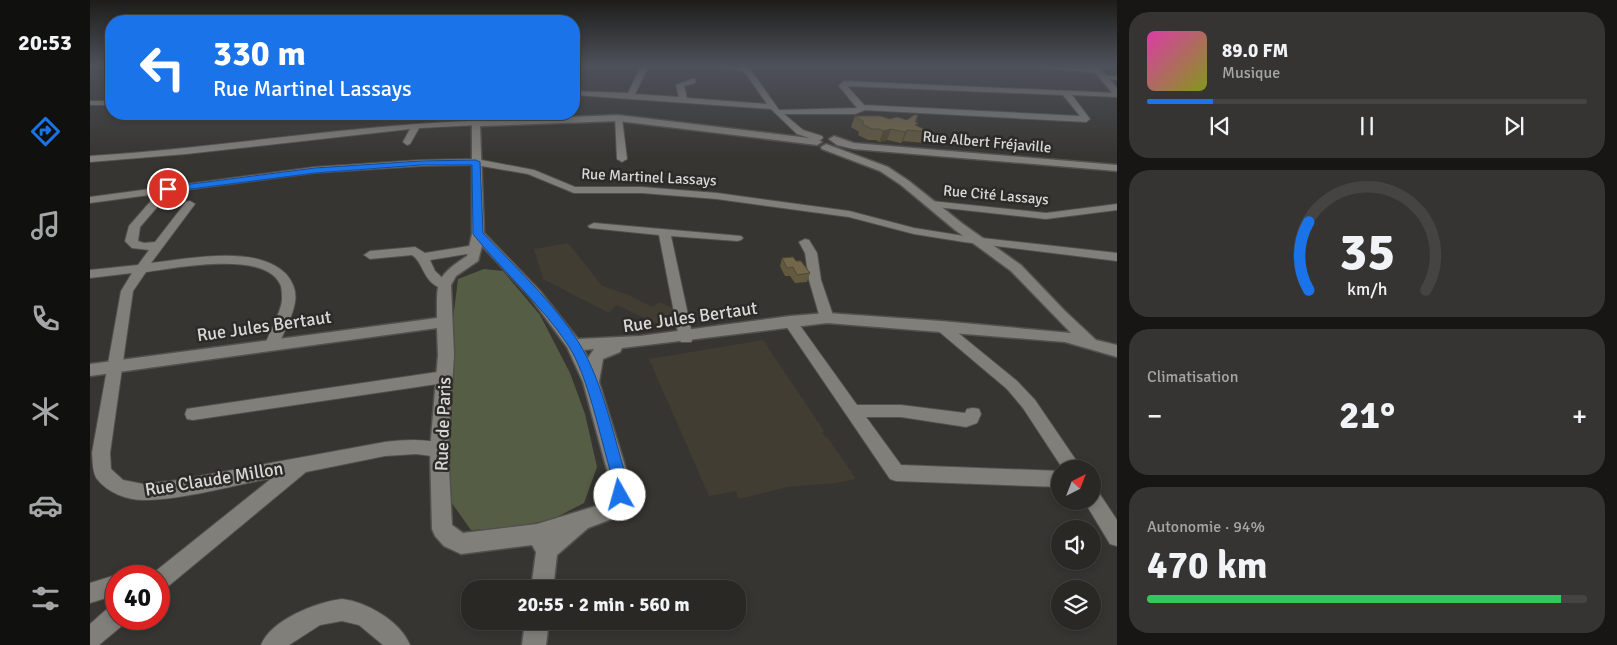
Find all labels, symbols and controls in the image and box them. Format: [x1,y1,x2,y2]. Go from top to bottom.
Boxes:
text: 20:53 [18,29,72,56]
text: 330 m [213,32,306,75]
icon: left [130,35,195,100]
text: 89.0 FM [1222,39,1288,63]
text: Musique [1222,63,1280,83]
text: Rue Martinel Lassays [213,75,412,102]
icon: previous [1206,112,1234,140]
icon: pause [1353,112,1381,140]
icon: next [1500,112,1528,140]
icon: directions [28,114,63,149]
street label: Rue Albert Fréjaville [922,127,1052,157]
street label: Rue Martinel Lassays [581,164,718,190]
pin [147,168,189,210]
icon: arrive [154,175,182,203]
street label: Rue Cité Lassays [942,181,1050,209]
icon: music [28,208,63,243]
text: 35 [1339,220,1395,284]
text: km/h [1347,278,1387,300]
street label: Rue Jules Bertaut [621,297,759,337]
icon: phone [28,301,63,336]
street label: Rue Jules Bertaut [195,306,333,346]
text: Climatisation [1147,367,1238,387]
street label: Rue de Paris [430,376,456,472]
text: 21° [1339,392,1395,439]
icon: climate [28,394,63,429]
text: − [1147,399,1162,433]
text: + [1572,399,1587,433]
street label: Rue Claude Millon [143,457,285,501]
north arrow [1051,460,1101,510]
map controls [1051,460,1101,630]
position arrow [593,468,645,520]
icon: car [28,488,63,523]
text: Autonomie · 94% [1147,517,1265,537]
button: sound [1051,520,1101,570]
text: 470 km [1147,542,1268,589]
speed limit sign: 40 [105,565,170,630]
button: layers [1051,580,1101,630]
icon: filters [28,581,63,616]
text: 20:55 · 2 min · 560 m [517,593,690,617]

